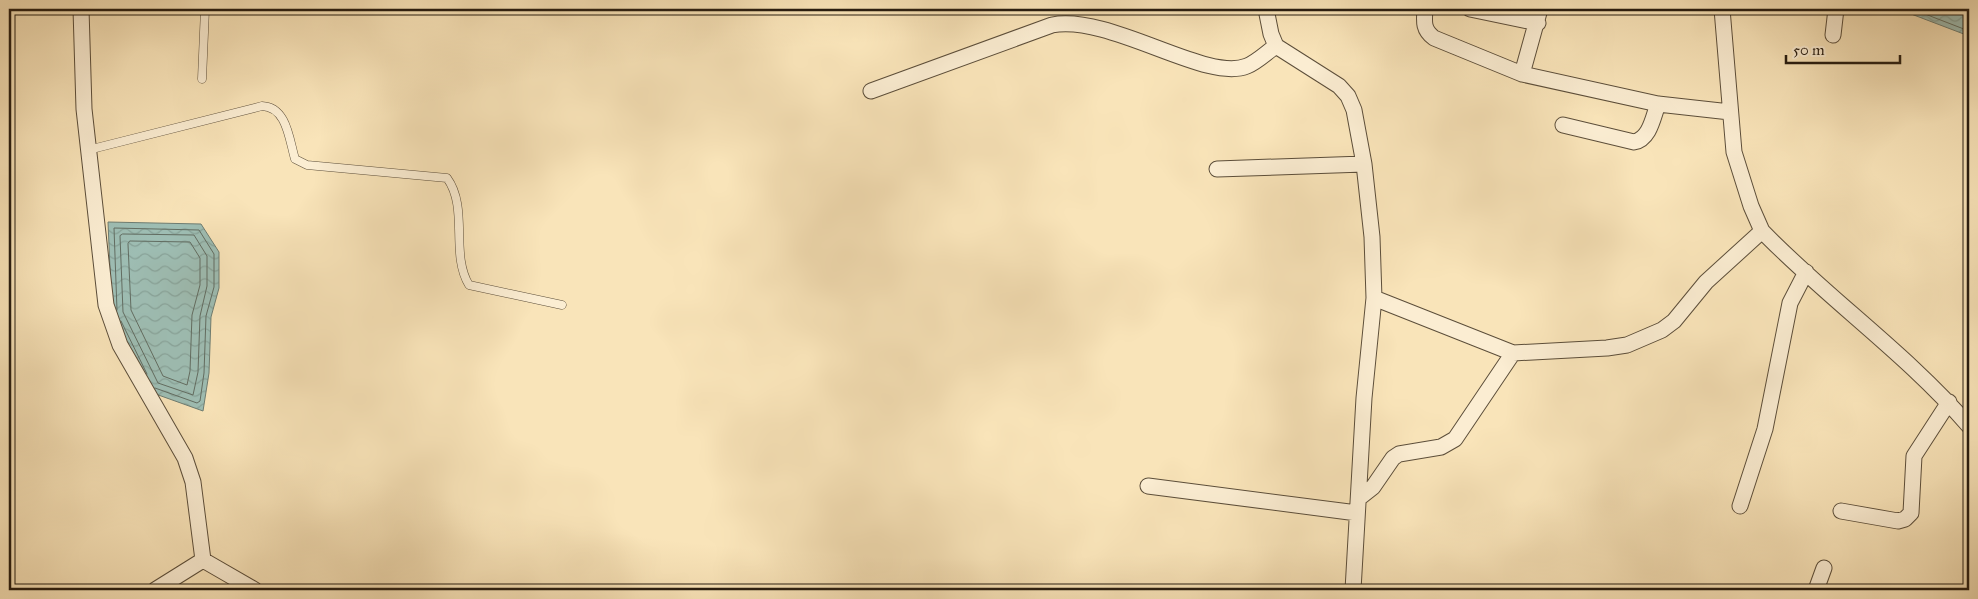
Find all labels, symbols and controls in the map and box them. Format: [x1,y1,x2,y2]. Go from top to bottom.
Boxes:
scale bar [1786,32,1899,64]
text: 50 m [1793,41,1825,59]

